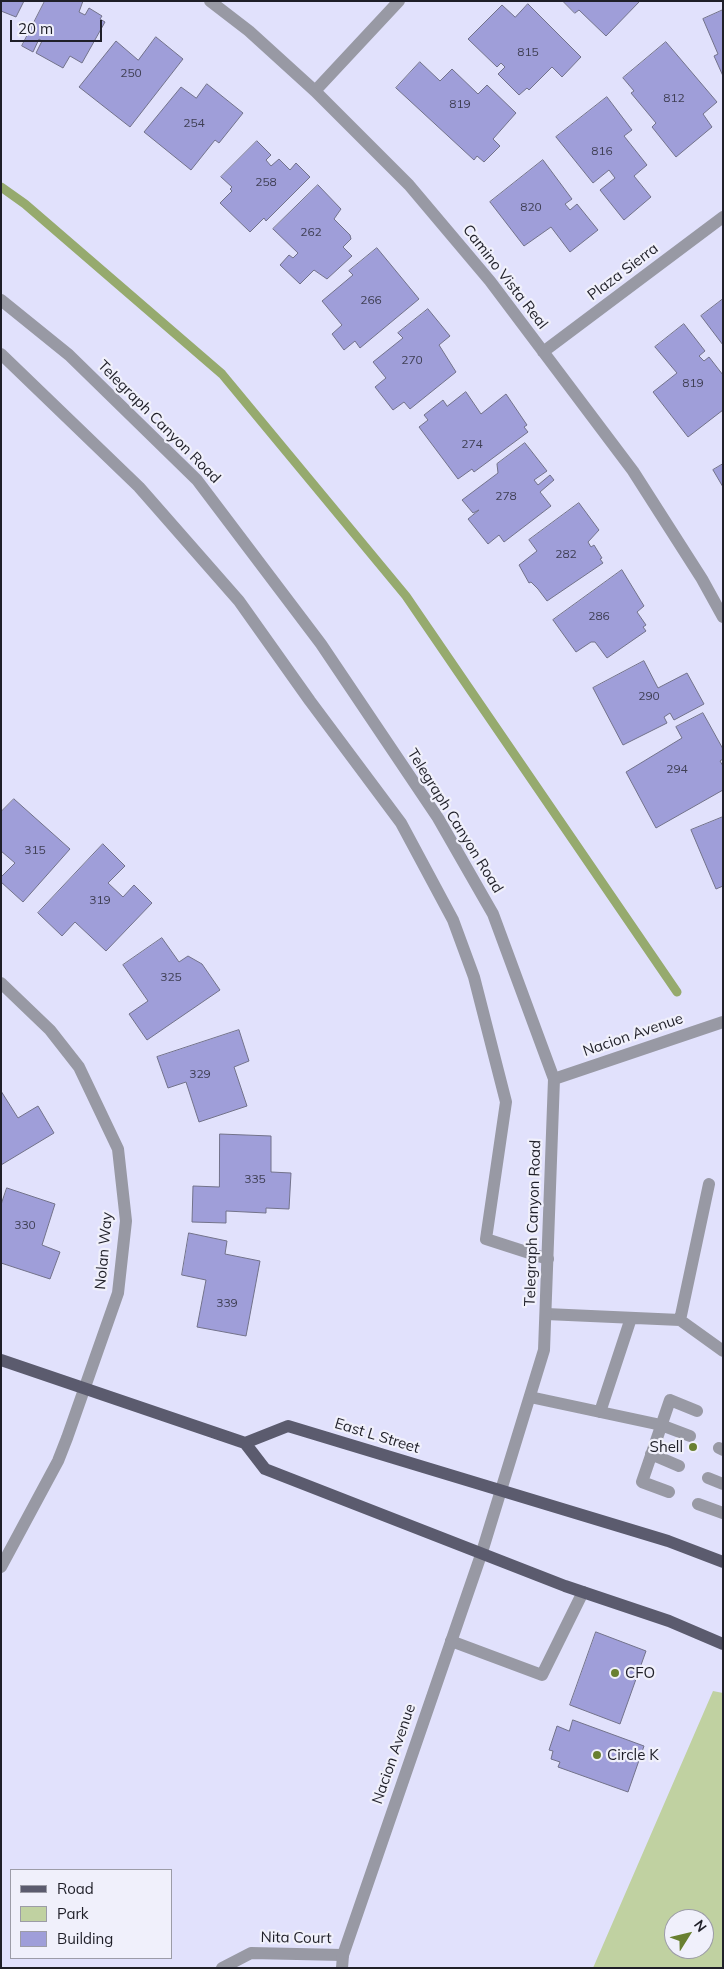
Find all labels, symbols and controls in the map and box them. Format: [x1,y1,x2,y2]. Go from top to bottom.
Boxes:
scale bar [12,10,105,42]
text: 20 m [18,19,53,38]
house number: 815 [517,45,539,59]
house number: 250 [120,66,142,80]
house number: 812 [663,91,685,105]
house number: 819 [449,97,471,111]
house number: 254 [183,116,205,130]
house number: 816 [591,144,613,158]
house number: 258 [255,175,277,189]
house number: 820 [520,200,542,214]
street label: Camino Vista Real [459,221,551,333]
house number: 262 [300,225,322,239]
street label: Plaza Sierra [584,240,662,304]
house number: 266 [360,293,382,307]
house number: 270 [401,353,423,367]
street label: Telegraph Canyon Road [94,357,224,487]
house number: 819 [682,376,704,390]
house number: 274 [461,437,483,451]
house number: 278 [495,489,517,503]
house number: 282 [555,547,577,561]
house number: 286 [588,609,610,623]
house number: 290 [638,689,660,703]
street label: Telegraph Canyon Road [403,746,507,896]
house number: 294 [666,762,688,776]
house number: 315 [24,843,46,857]
house number: 319 [89,893,111,907]
house number: 325 [160,970,182,984]
street label: Nacion Avenue [581,1009,685,1061]
house number: 329 [189,1067,211,1081]
street label: Telegraph Canyon Road [521,1139,545,1307]
house number: 335 [244,1172,266,1186]
street label: Nolan Way [92,1211,116,1291]
house number: 330 [14,1218,36,1232]
house number: 339 [216,1296,238,1310]
street label: East L Street [332,1415,422,1457]
place label: Shell [650,1438,683,1456]
marker: Shell [687,1441,699,1453]
place label: CFO [625,1664,655,1682]
marker: CFO [609,1667,621,1679]
street label: Nacion Avenue [368,1702,420,1806]
place label: Circle K [607,1746,659,1764]
marker: Circle K [591,1749,603,1761]
legend [10,1869,172,1959]
text: Road [57,1879,94,1898]
text: Park [57,1904,89,1923]
north arrow [664,1909,714,1959]
text: N [690,1916,711,1935]
street label: Nita Court [260,1928,332,1948]
text: Building [57,1929,113,1948]

